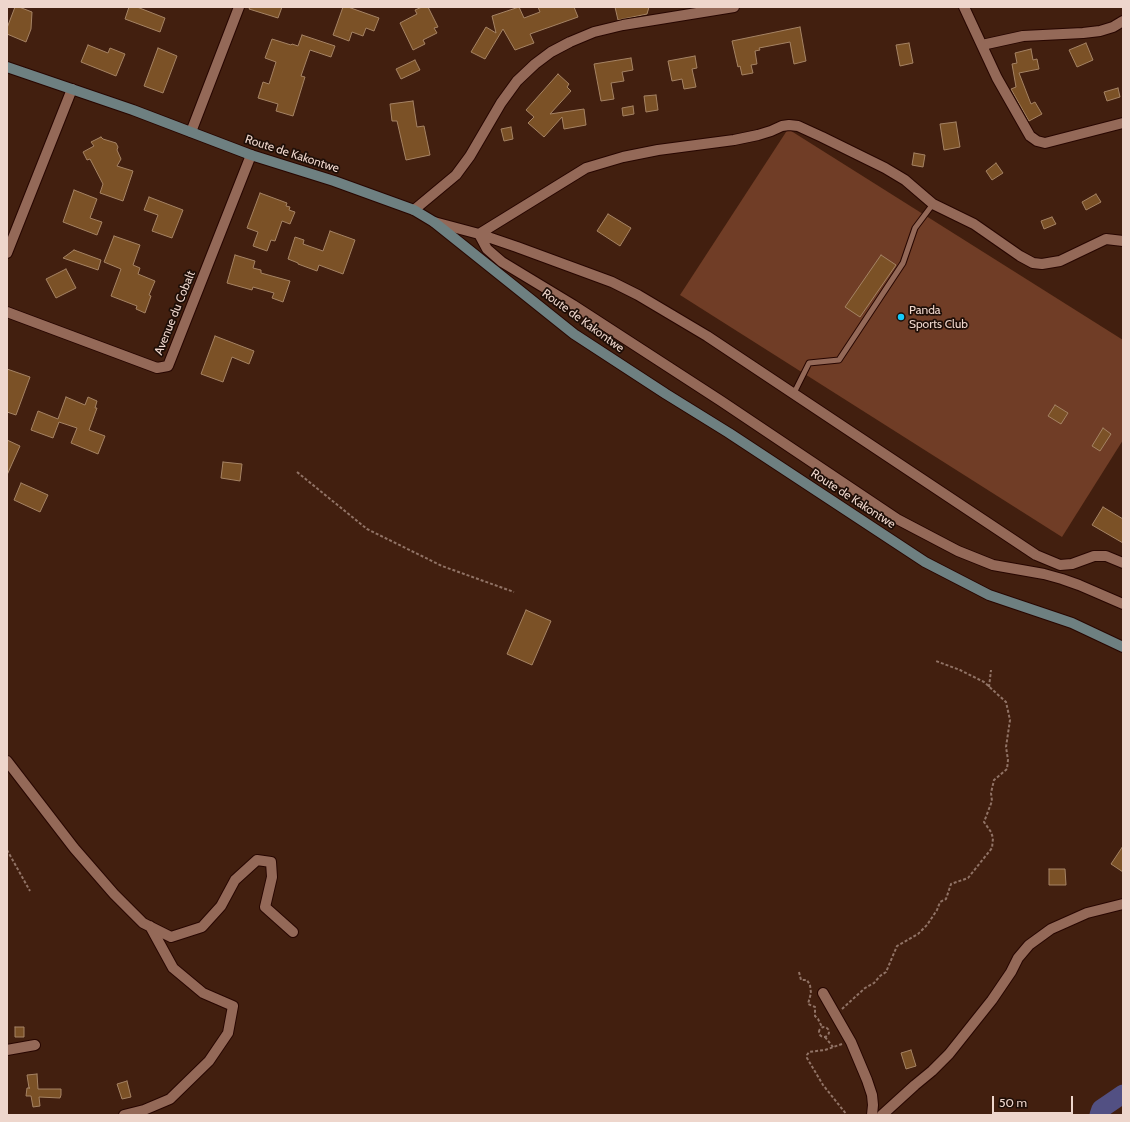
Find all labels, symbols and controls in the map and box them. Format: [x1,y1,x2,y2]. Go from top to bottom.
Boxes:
street label: Route de Kakontwe [243,132,341,176]
street label: Avenue du Cobalt [152,269,198,357]
street label: Route de Kakontwe [539,286,627,356]
place label: Panda Sports Club [909,303,968,331]
marker: Panda Sports Club [896,312,906,322]
street label: Route de Kakontwe [808,466,898,532]
scale bar [994,1088,1075,1114]
text: 50 m [999,1095,1027,1110]

